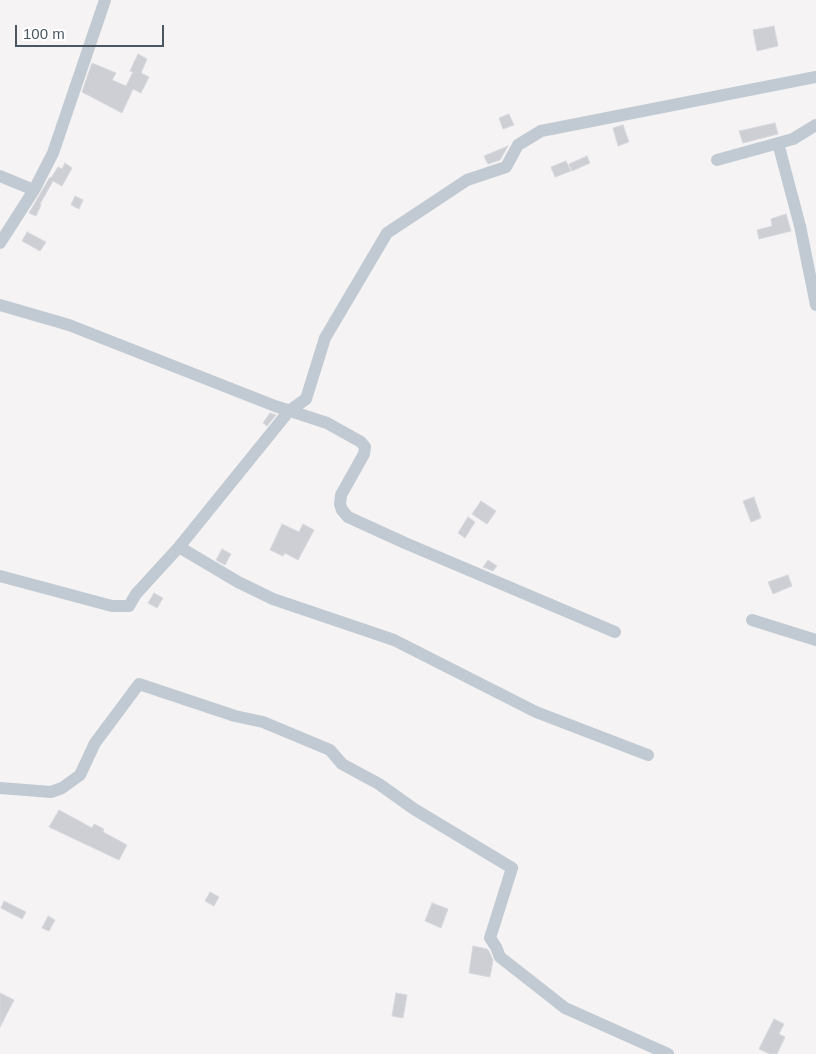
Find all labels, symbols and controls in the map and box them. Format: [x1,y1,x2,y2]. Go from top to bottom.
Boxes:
scale bar [18,15,166,47]
text: 100 m [23,25,65,42]

